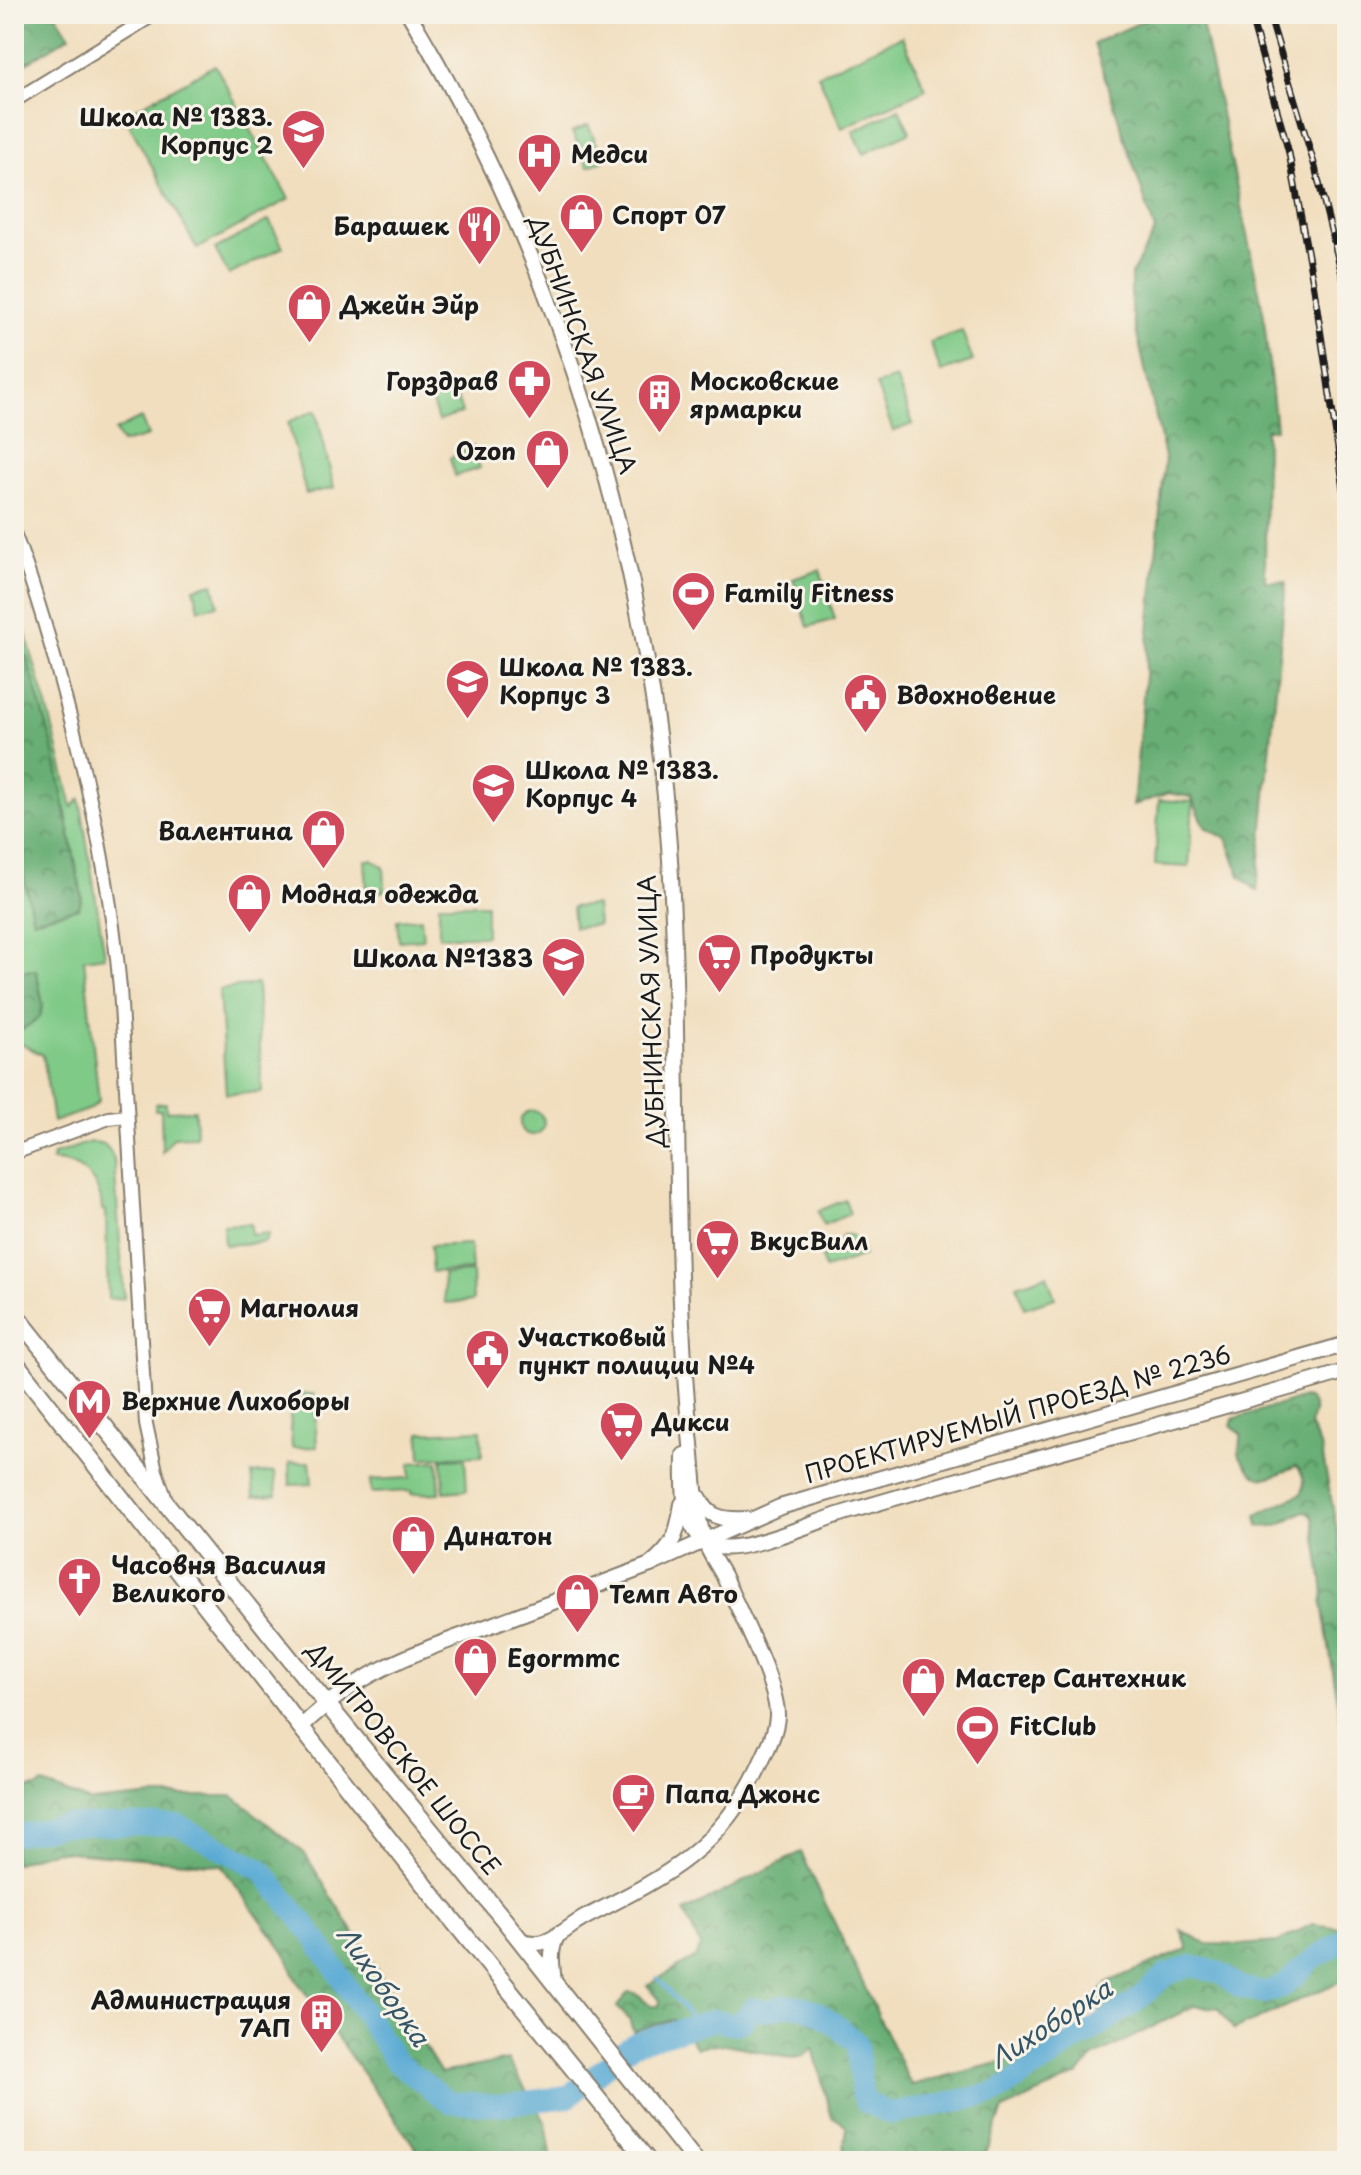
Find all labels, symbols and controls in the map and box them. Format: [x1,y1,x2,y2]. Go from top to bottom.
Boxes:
place label: Школа № 1383. Корпус 2 [79,98,273,162]
school or university icon: Школа № 1383. Корпус 2 [280,108,328,171]
hospital icon: Медси [516,131,564,194]
place label: Медси [571,135,648,171]
shop icon: Спорт 07 [557,192,605,255]
place label: Спорт 07 [612,196,726,232]
restaurant icon: Барашек [456,203,504,266]
place label: Барашек [334,207,450,243]
street label: ДУБНИНСКАЯ УЛИЦА [520,209,647,479]
shop icon: Джейн Эйр [285,282,333,345]
place label: Джейн Эйр [339,286,479,322]
pharmacy icon: Горздрав [505,358,553,421]
place label: Горздрав [386,362,498,398]
place label: Московские ярмарки [690,362,839,426]
building icon: Московские ярмарки [635,372,683,435]
shop icon: Ozon [523,428,571,491]
place label: Ozon [456,432,516,468]
sports icon: Family Fitness [669,570,717,633]
place label: Family Fitness [724,574,894,610]
place label: Школа № 1383. Корпус 3 [499,648,693,712]
school or university icon: Школа № 1383. Корпус 3 [444,658,492,721]
public building icon: Вдохновение [841,672,889,735]
place label: Вдохновение [896,676,1056,712]
place label: Школа № 1383. Корпус 4 [525,751,719,815]
school or university icon: Школа № 1383. Корпус 4 [470,761,518,824]
shop icon: Валентина [300,808,348,871]
place label: Валентина [158,812,293,848]
shop icon: Модная одежда [226,871,274,934]
street label: ДУБНИНСКАЯ УЛИЦА [627,874,673,1149]
place label: Модная одежда [281,875,479,911]
supermarket icon: Продукты [695,932,743,995]
school or university icon: Школа №1383 [540,935,588,998]
place label: Продукты [750,936,874,972]
place label: Школа №1383 [352,939,533,975]
supermarket icon: ВкусВилл [694,1218,742,1281]
place label: ВкусВилл [749,1222,868,1258]
supermarket icon: Магнолия [185,1285,233,1348]
place label: Магнолия [240,1289,359,1325]
place label: Участковый пункт полиции №4 [518,1318,755,1382]
public building icon: Участковый пункт полиции №4 [463,1328,511,1391]
street label: ПРОЕКТИРУЕМЫЙ ПРОЕЗД № 2236 [800,1335,1235,1491]
metro station icon: Верхние Лихоборы [66,1378,114,1441]
place label: Верхние Лихоборы [121,1382,350,1418]
supermarket icon: Дикси [597,1399,645,1462]
place label: Дикси [651,1403,730,1439]
shop icon: Динатон [390,1513,438,1576]
place label: Динатон [444,1517,553,1553]
place label: Часовня Василия Великого [111,1546,326,1610]
church icon: Часовня Василия Великого [56,1556,104,1619]
shop icon: Темп Авто [554,1571,602,1634]
place label: Темп Авто [609,1575,738,1611]
street label: ДМИТРОВСКОЕ ШОССЕ [298,1632,510,1882]
shop icon: Egormmc [452,1635,500,1698]
place label: Egormmc [507,1639,620,1675]
shop icon: Мастер Сантехник [900,1655,948,1718]
place label: Мастер Сантехник [955,1659,1187,1695]
sports icon: FitClub [954,1703,1002,1766]
place label: FitClub [1009,1707,1096,1743]
cafe icon: Папа Джонс [610,1771,658,1834]
place label: Папа Джонс [665,1775,820,1811]
water label: Лихоборка [328,1917,441,2054]
water label: Лихоборка [981,1968,1120,2077]
place label: Администрация 7АП [91,1981,291,2045]
building icon: Администрация 7АП [298,1991,346,2054]

